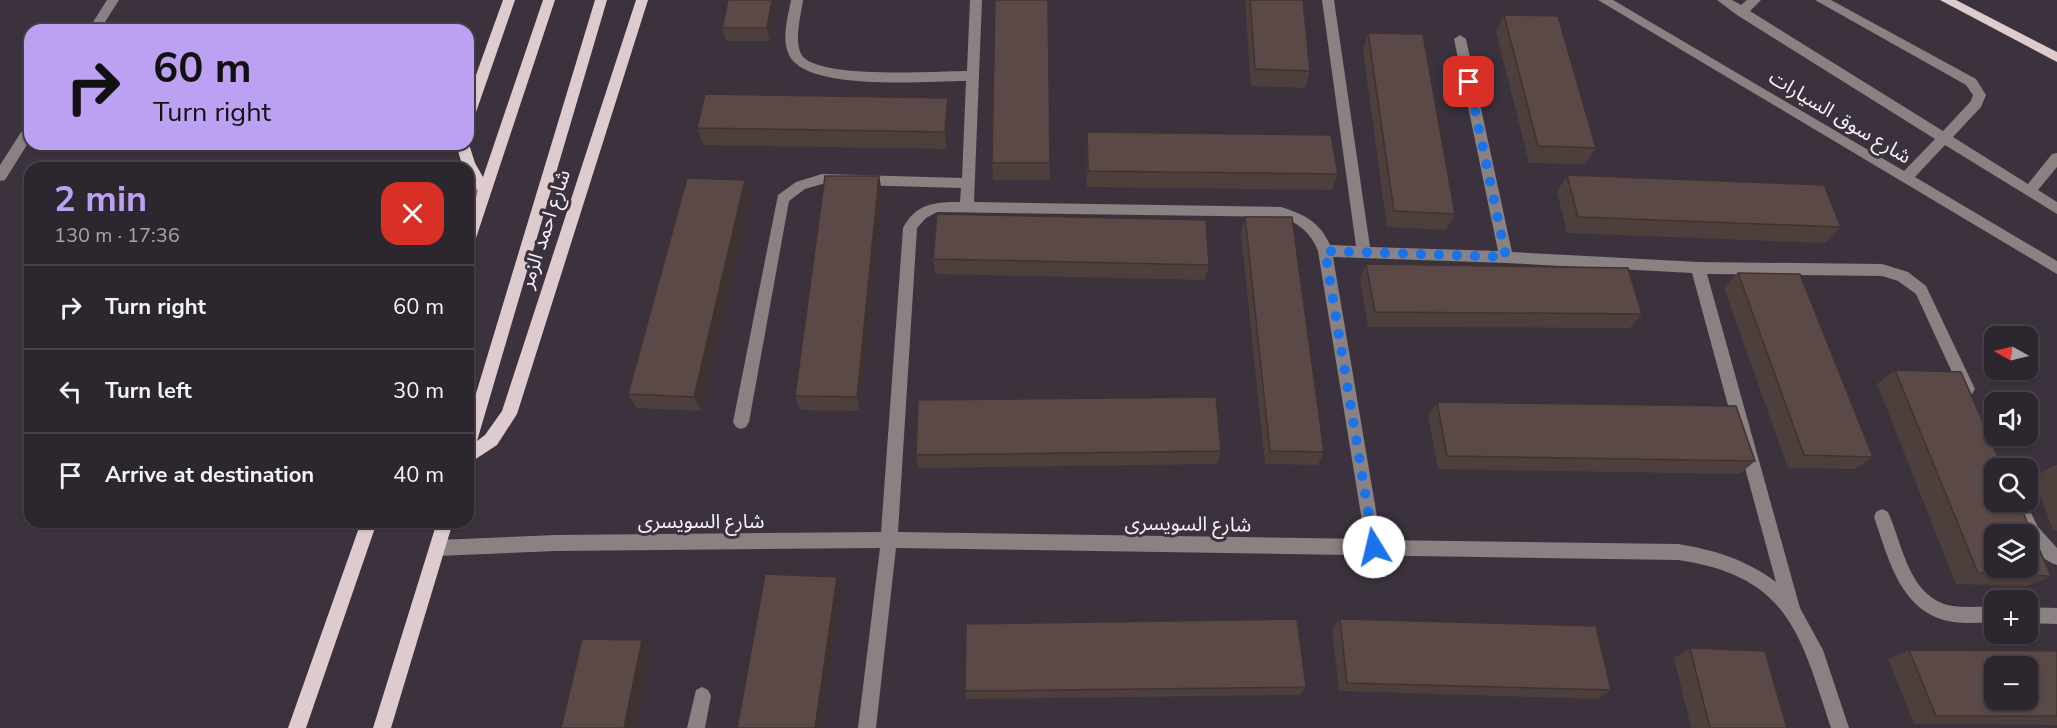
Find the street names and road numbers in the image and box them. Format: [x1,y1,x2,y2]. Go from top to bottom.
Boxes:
street label: شارع سوق السيارات [1763,64,1916,171]
street label: شارع احمد الزمر [513,166,578,293]
street label: شارع السويسرى [638,508,764,536]
street label: شارع السويسرى [1124,509,1252,540]

